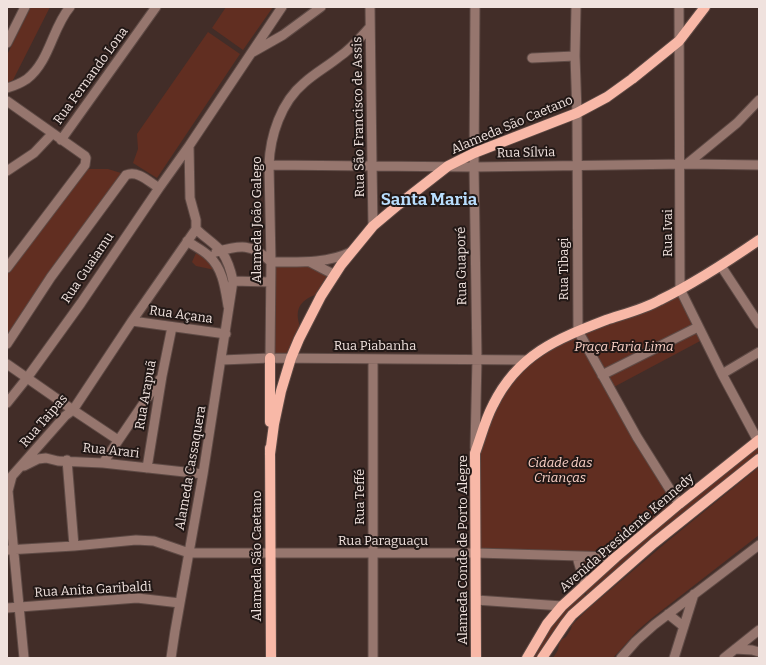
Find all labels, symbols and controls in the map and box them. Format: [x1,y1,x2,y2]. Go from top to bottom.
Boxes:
street label: Rua Fernando Lona [50,24,132,128]
street label: Rua São Francisco de Assis [350,37,368,197]
street label: Alameda São Caetano [449,92,575,158]
street label: Rua Sílvia [497,145,555,161]
street label: Alameda João Galego [249,156,265,284]
district label: Santa Maria [381,190,477,210]
street label: Rua Ivai [660,209,676,257]
street label: Rua Guaporé [454,227,470,305]
street label: Rua Guaiamu [59,230,117,306]
street label: Rua Tibagi [556,238,572,300]
street label: Rua Açana [148,303,214,327]
street label: Rua Piabanha [334,338,416,354]
park label: Praça Faria Lima [574,339,674,355]
street label: Rua Arapuã [132,359,160,431]
street label: Rua Taipas [17,391,71,451]
street label: Alameda Cassaquera [172,404,210,532]
street label: Rua Arari [82,440,140,462]
street label: Alameda Conde de Porto Alegre [455,455,471,645]
park label: Cidade das Crianças [528,455,592,486]
street label: Rua Teffé [352,469,368,525]
street label: Avenida Presidente Kennedy [557,470,697,596]
street label: Alameda São Caetano [249,491,265,621]
street label: Rua Paraguaçu [338,533,428,549]
street label: Rua Anita Garibaldi [34,579,152,601]

